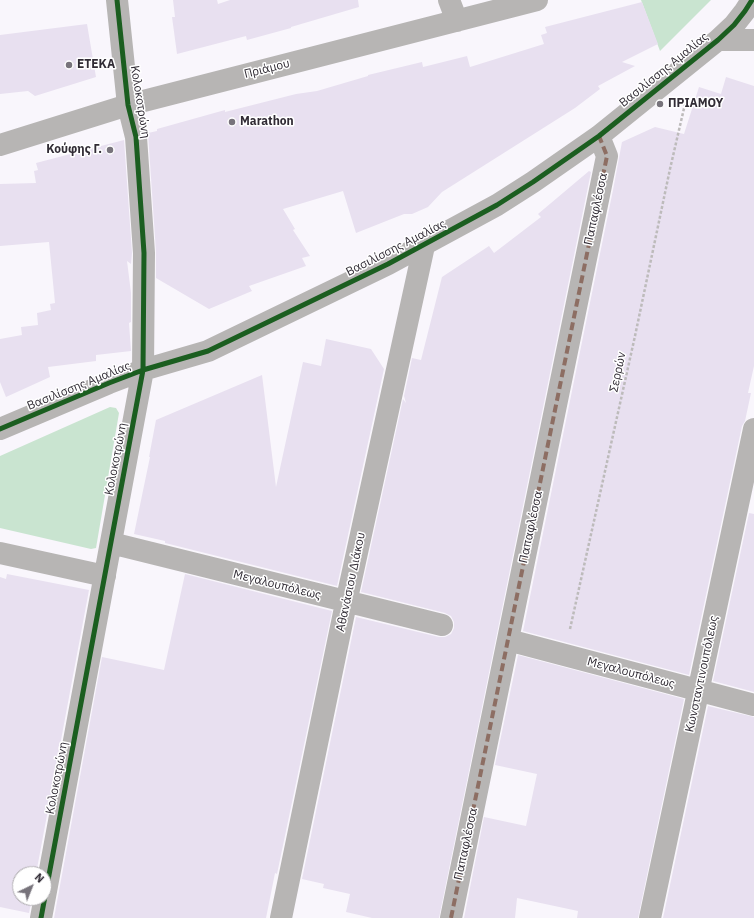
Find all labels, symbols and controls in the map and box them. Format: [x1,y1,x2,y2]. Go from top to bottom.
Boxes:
street label: Βασιλίσσης Αμαλίας [617,30,711,110]
street label: Πριάμου [243,56,291,82]
place label: ΕΤΕΚΑ [77,58,115,72]
marker: ΕΤΕΚΑ [64,60,74,70]
street label: Κολοκοτρώνη [127,65,153,139]
place label: ΠΡΙΑΜΟΥ [668,97,723,111]
marker: ΠΡΙΑΜΟΥ [655,99,665,109]
place label: Marathon [240,115,294,129]
marker: Marathon [227,117,237,127]
place label: Κούφης Γ. [46,143,102,157]
marker: Κούφης Γ. [105,145,115,155]
street label: Παπαφλέσσα [581,172,611,246]
street label: Βασιλίσσης Αμαλίας [344,217,448,279]
street label: Σερρών [607,351,629,393]
street label: Βασιλίσσης Αμαλίας [25,359,133,413]
street label: Κολοκοτρώνη [102,422,130,496]
street label: Παπαφλέσσα [516,490,546,564]
street label: Αθανάσιου Διάκου [333,531,369,633]
street label: Μεγαλουπόλεως [232,567,322,603]
street label: Κωνσταντινουπόλεως [683,614,721,734]
street label: Μεγαλουπόλεως [586,654,676,692]
street label: Κολοκοτρώνη [43,741,71,815]
street label: Παπαφλέσσα [451,807,481,881]
north arrow [12,866,52,906]
text: N [32,870,47,886]

